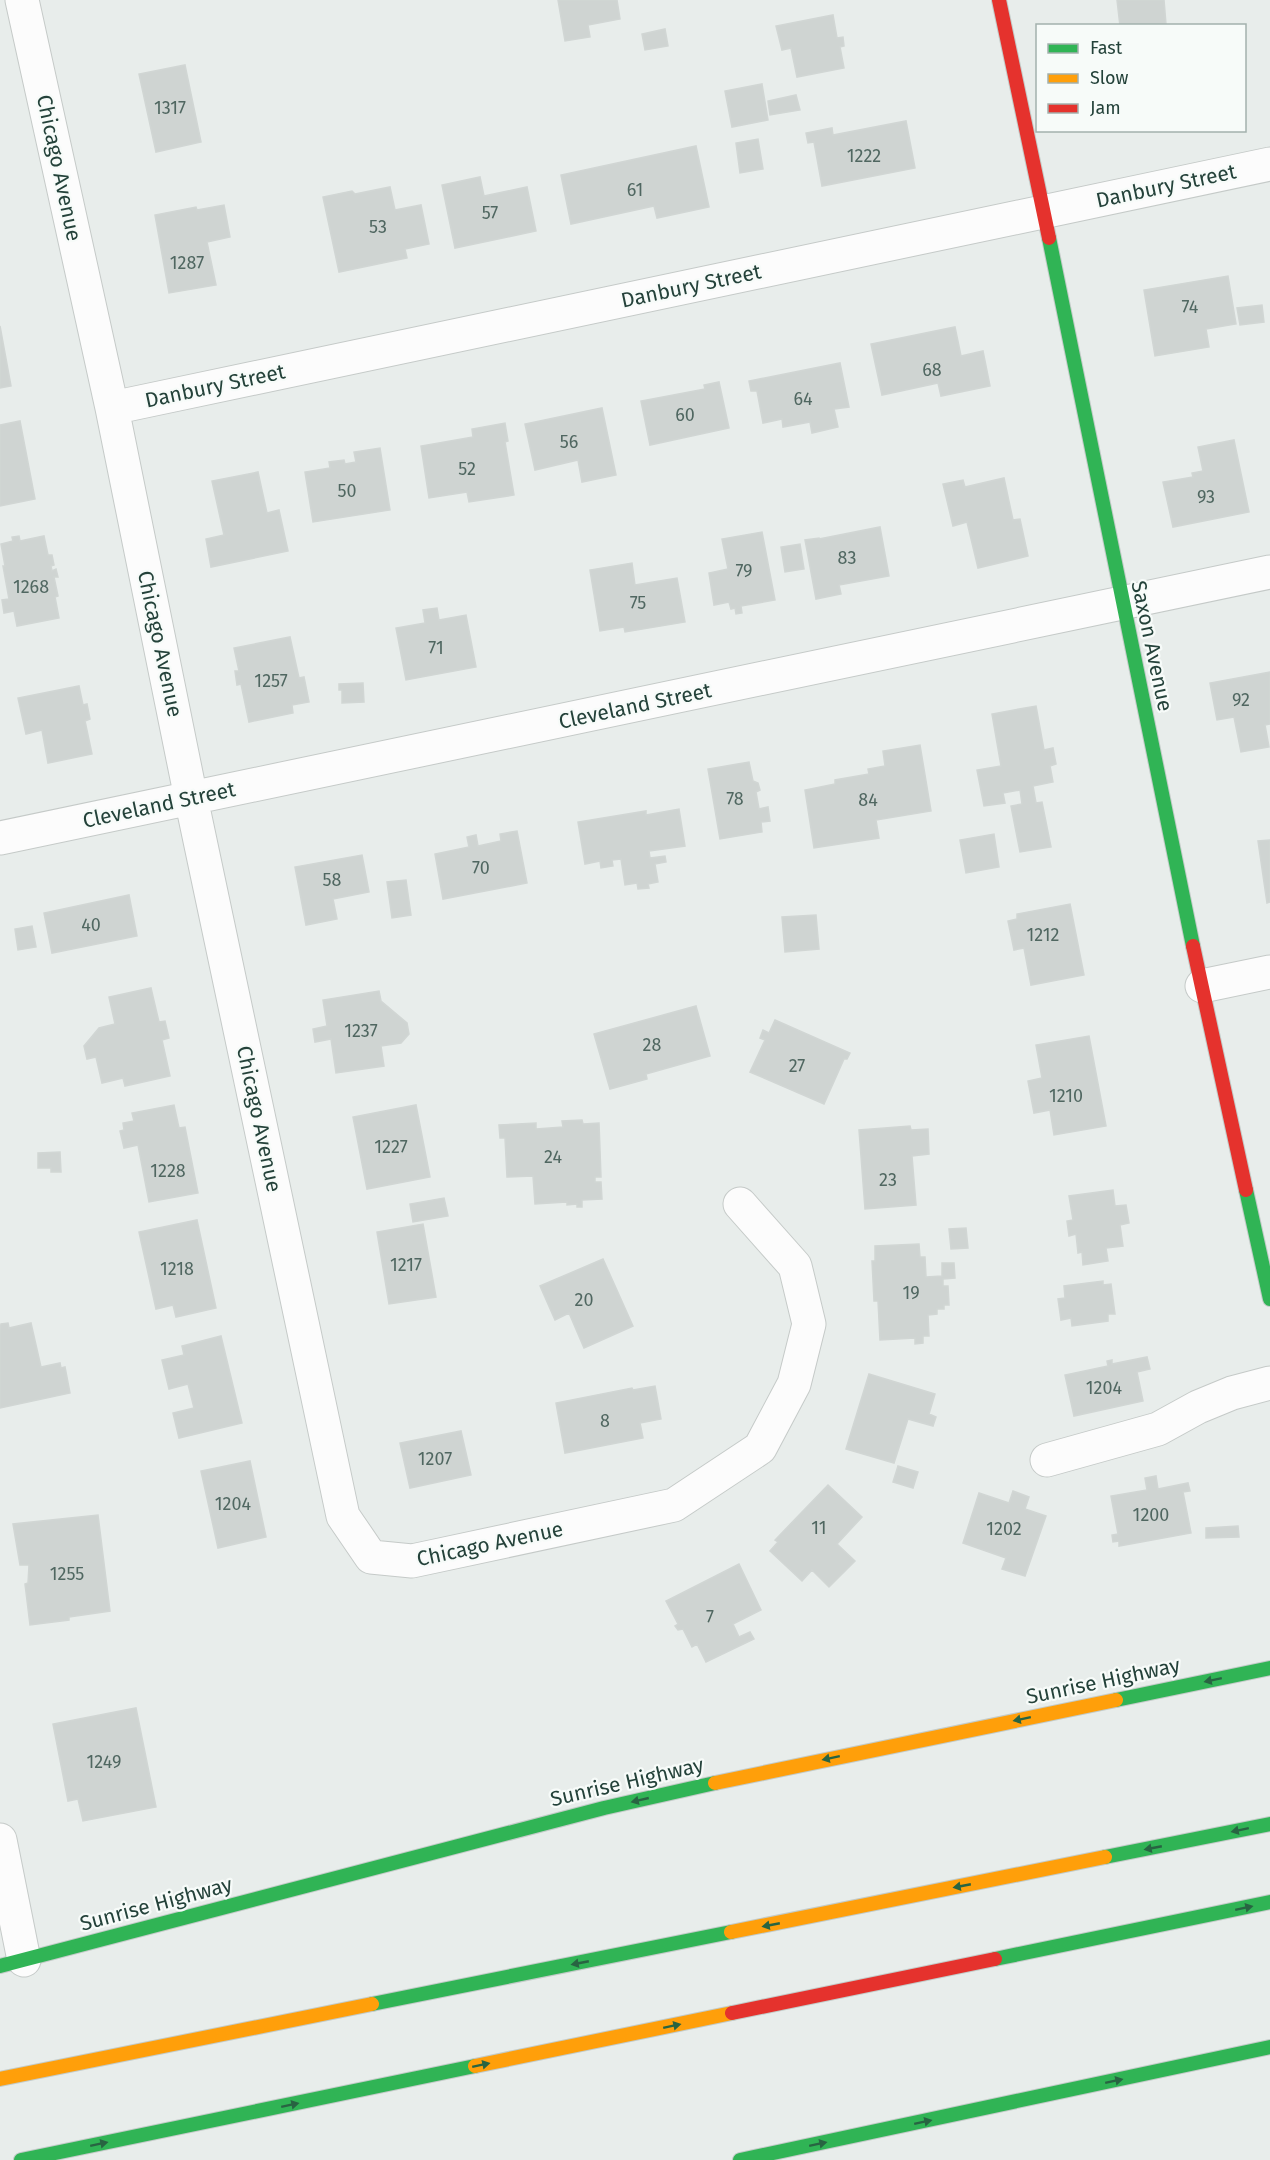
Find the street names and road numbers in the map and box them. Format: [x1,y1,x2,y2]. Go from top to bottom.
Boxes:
street label: Chicago Avenue [31,92,87,244]
street label: Danbury Street [1093,158,1239,214]
street label: Danbury Street [618,258,764,314]
street label: Danbury Street [142,358,288,414]
street label: Chicago Avenue [132,568,188,720]
street label: Saxon Avenue [1125,578,1179,714]
street label: Cleveland Street [556,677,714,735]
street label: Cleveland Street [80,776,238,834]
street label: Chicago Avenue [231,1043,287,1195]
street label: Chicago Avenue [414,1516,566,1572]
street label: Sunrise Highway [1024,1652,1183,1710]
street label: Sunrise Highway [548,1752,707,1812]
street label: Sunrise Highway [77,1871,236,1937]

